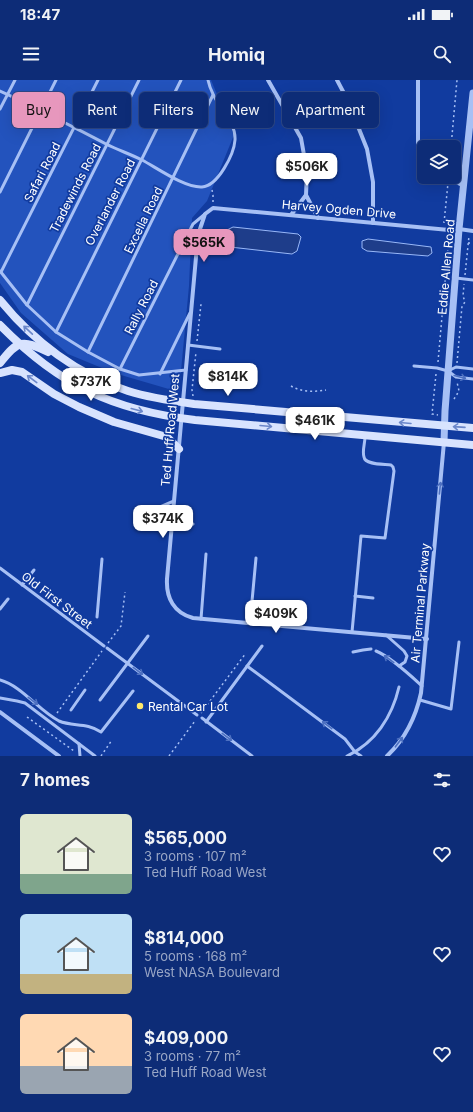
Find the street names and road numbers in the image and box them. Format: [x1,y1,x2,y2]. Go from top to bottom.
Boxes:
street label: Safari Road [20,139,64,205]
street label: Tradewinds Road [46,141,104,235]
street label: Overlander Road [82,156,138,248]
street label: Excella Road [120,184,166,256]
street label: Harvey Ogden Drive [281,197,397,221]
street label: Eddie Allen Road [434,219,458,315]
street label: Rally Road [121,277,161,337]
street label: Ted Huff Road West [158,373,182,487]
street label: Air Terminal Parkway [407,542,433,663]
street label: Old First Street [19,568,95,632]

